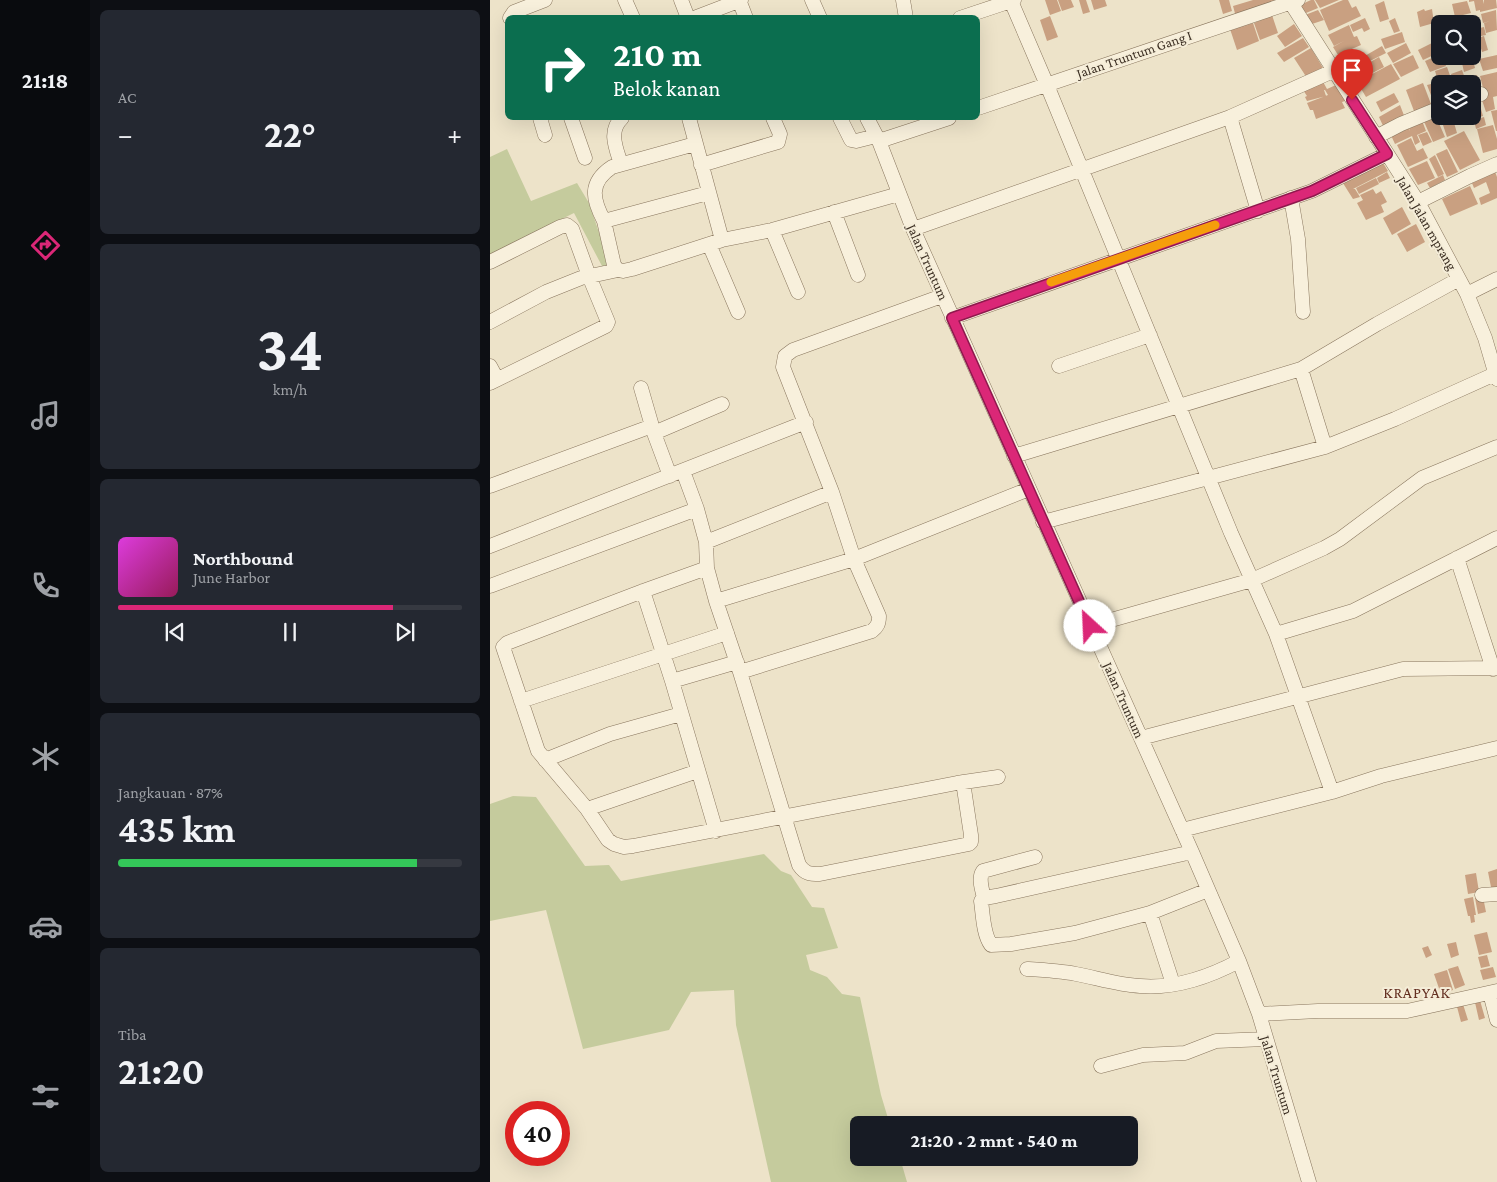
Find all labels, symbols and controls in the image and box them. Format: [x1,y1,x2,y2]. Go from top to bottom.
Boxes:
map controls [1431,15,1481,125]
button: search [1431,15,1481,65]
street label: Jalan Truntum Gang I [1072,27,1194,82]
icon: right [530,35,595,100]
text: 210 m [613,35,702,74]
pin [1331,49,1373,100]
icon: arrive [1338,56,1366,84]
text: 21:18 [22,68,68,93]
button: layers [1431,75,1481,125]
text: Belok kanan [613,76,720,101]
text: AC [118,89,136,106]
text: 22° [264,113,316,155]
text: − [118,119,133,150]
text: + [447,119,462,150]
street label: Jalan Jalan mprang [1393,171,1461,273]
street label: Jalan Truntum [903,220,952,303]
icon: directions [28,228,63,263]
text: 34 [257,312,323,384]
text: km/h [273,381,307,398]
icon: music [28,398,63,433]
text: Northbound [193,548,293,569]
icon: phone [28,568,63,603]
text: June Harbor [193,569,270,586]
position arrow [1063,599,1115,651]
icon: previous [161,618,189,646]
icon: pause [276,618,304,646]
icon: next [391,618,419,646]
street label: Jalan Truntum [1099,658,1148,741]
icon: climate [28,739,63,774]
text: Jangkauan · 87% [118,784,223,801]
text: 435 km [118,808,235,850]
icon: car [28,909,63,944]
district label: KRAPYAK [1383,984,1451,1001]
text: Tiba [118,1026,147,1043]
street label: Jalan Truntum [1257,1032,1297,1116]
text: 21:20 [118,1050,205,1092]
icon: filters [28,1079,63,1114]
speed limit sign: 40 [505,1101,570,1166]
text: 21:20 · 2 mnt · 540 m [910,1130,1078,1151]

